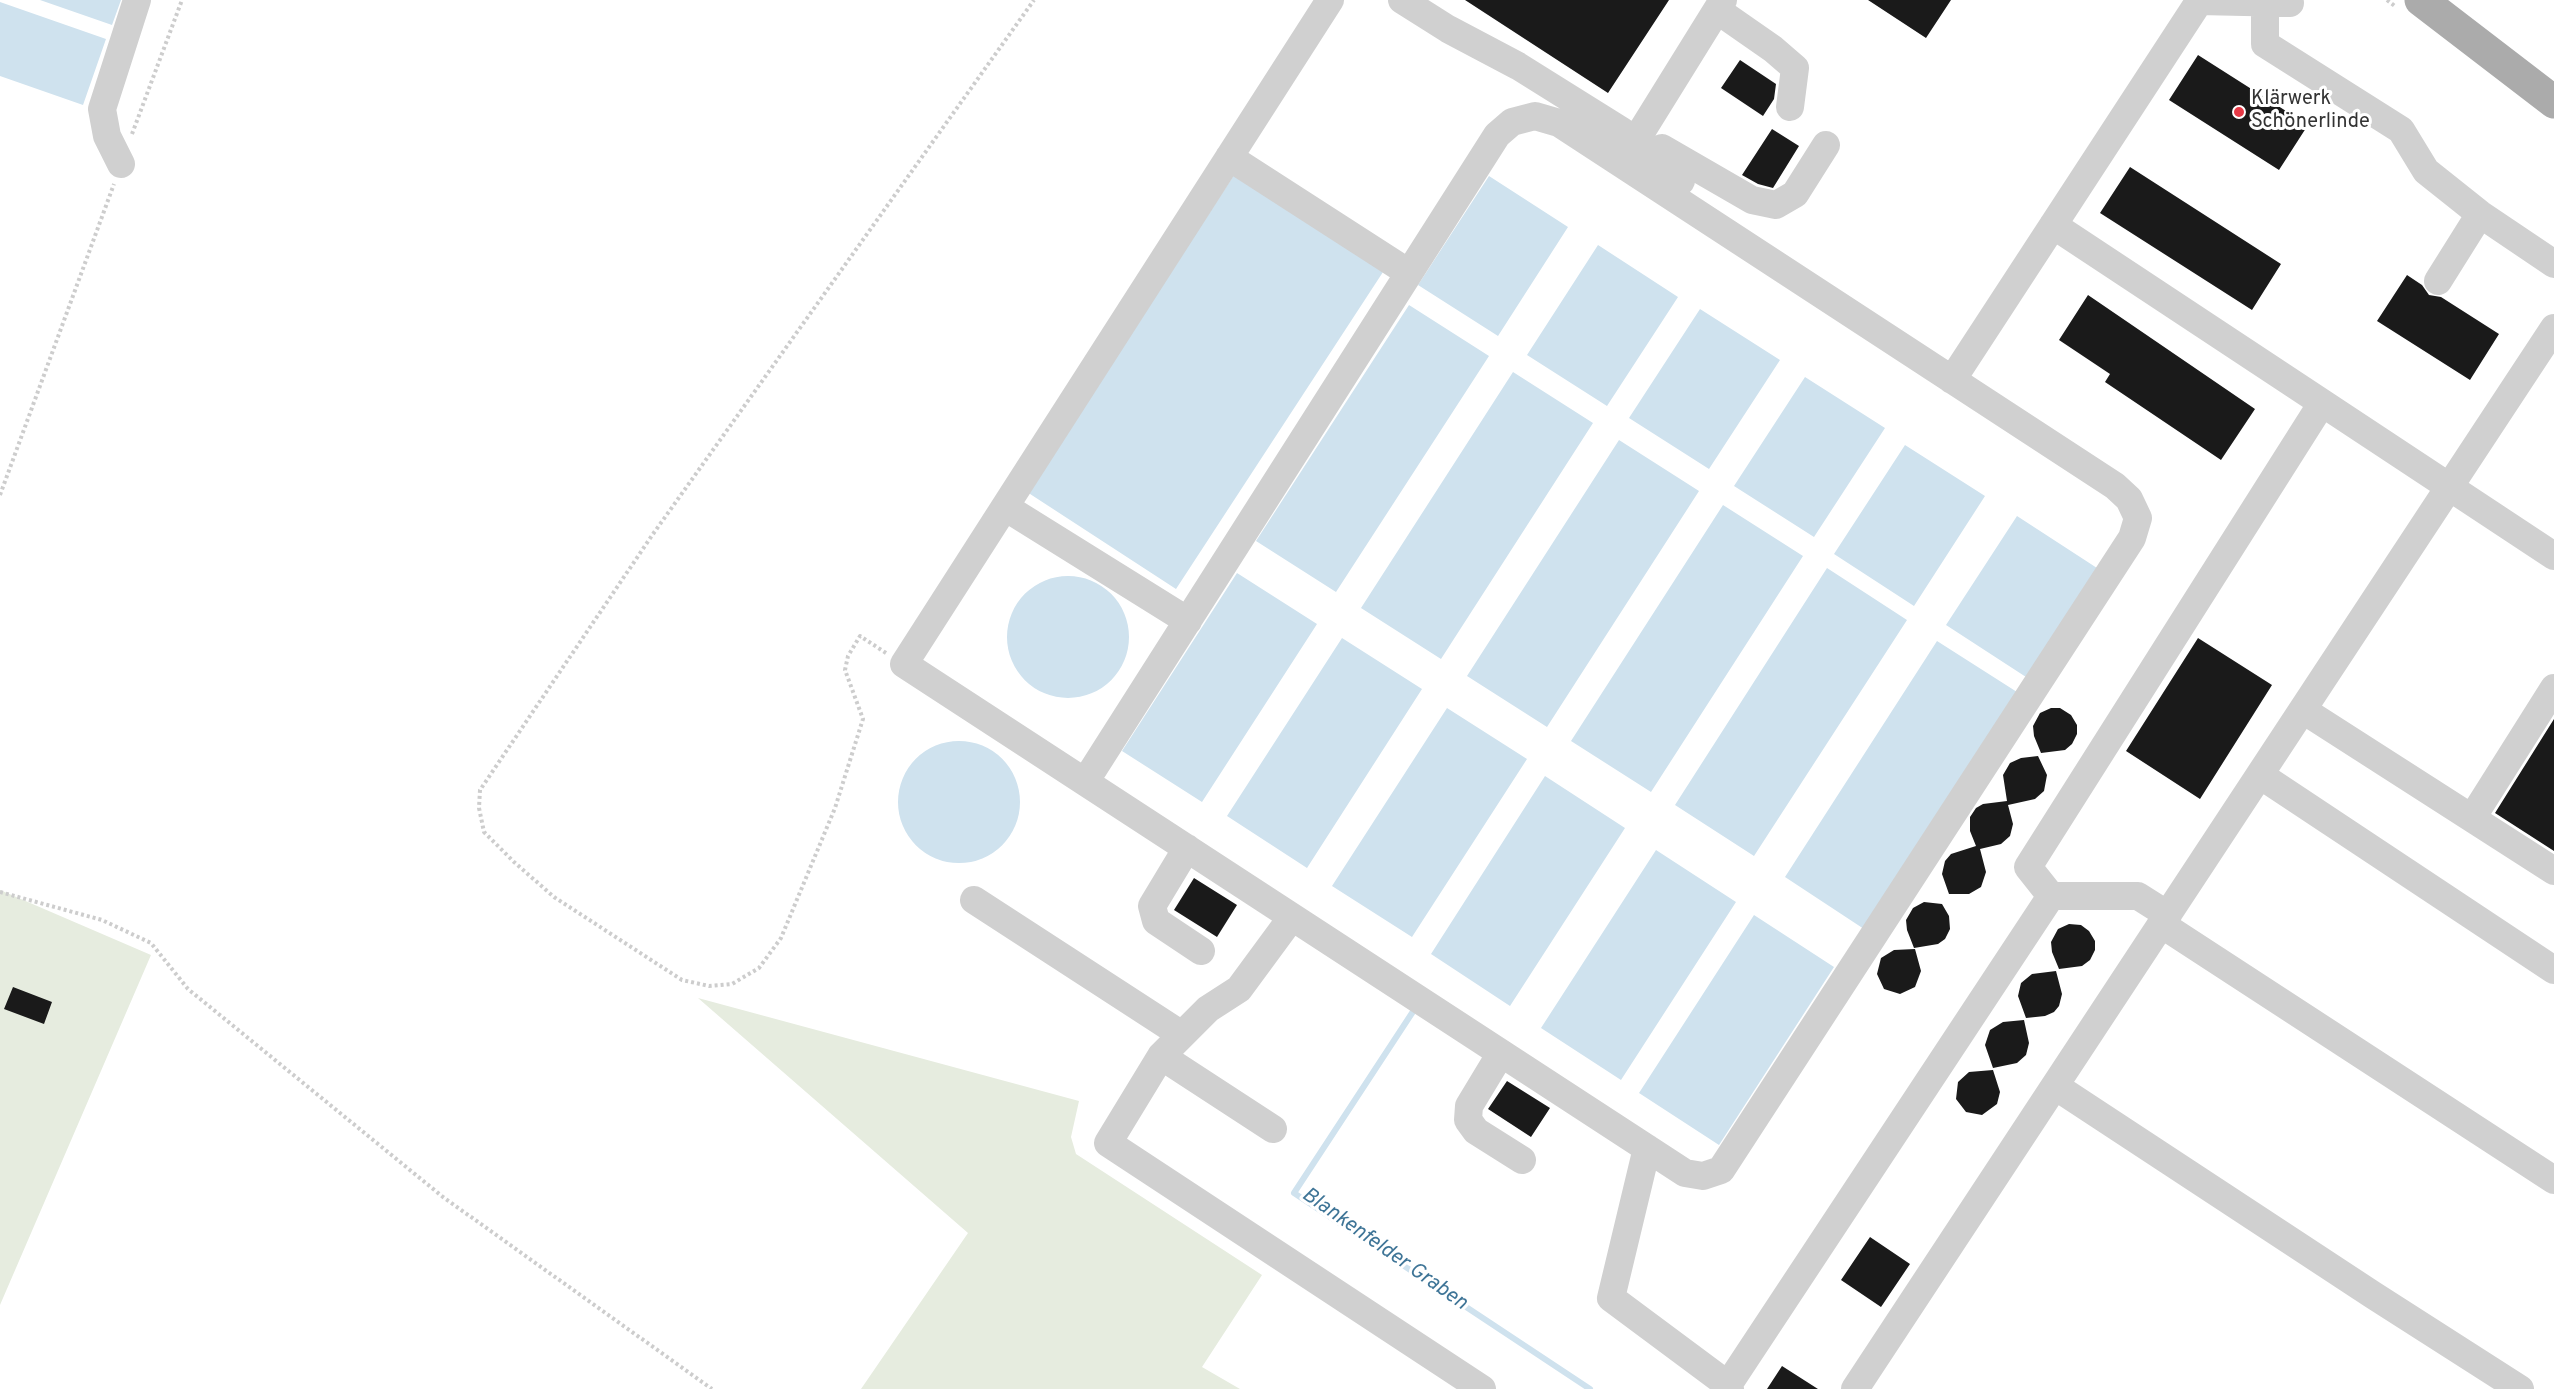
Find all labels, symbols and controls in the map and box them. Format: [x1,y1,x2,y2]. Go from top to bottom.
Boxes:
place label: Klärwerk Schönerlinde [2251,88,2370,135]
marker: Klärwerk Schönerlinde [2232,105,2246,119]
water label: Blankenfelder Graben [1296,1183,1472,1317]

